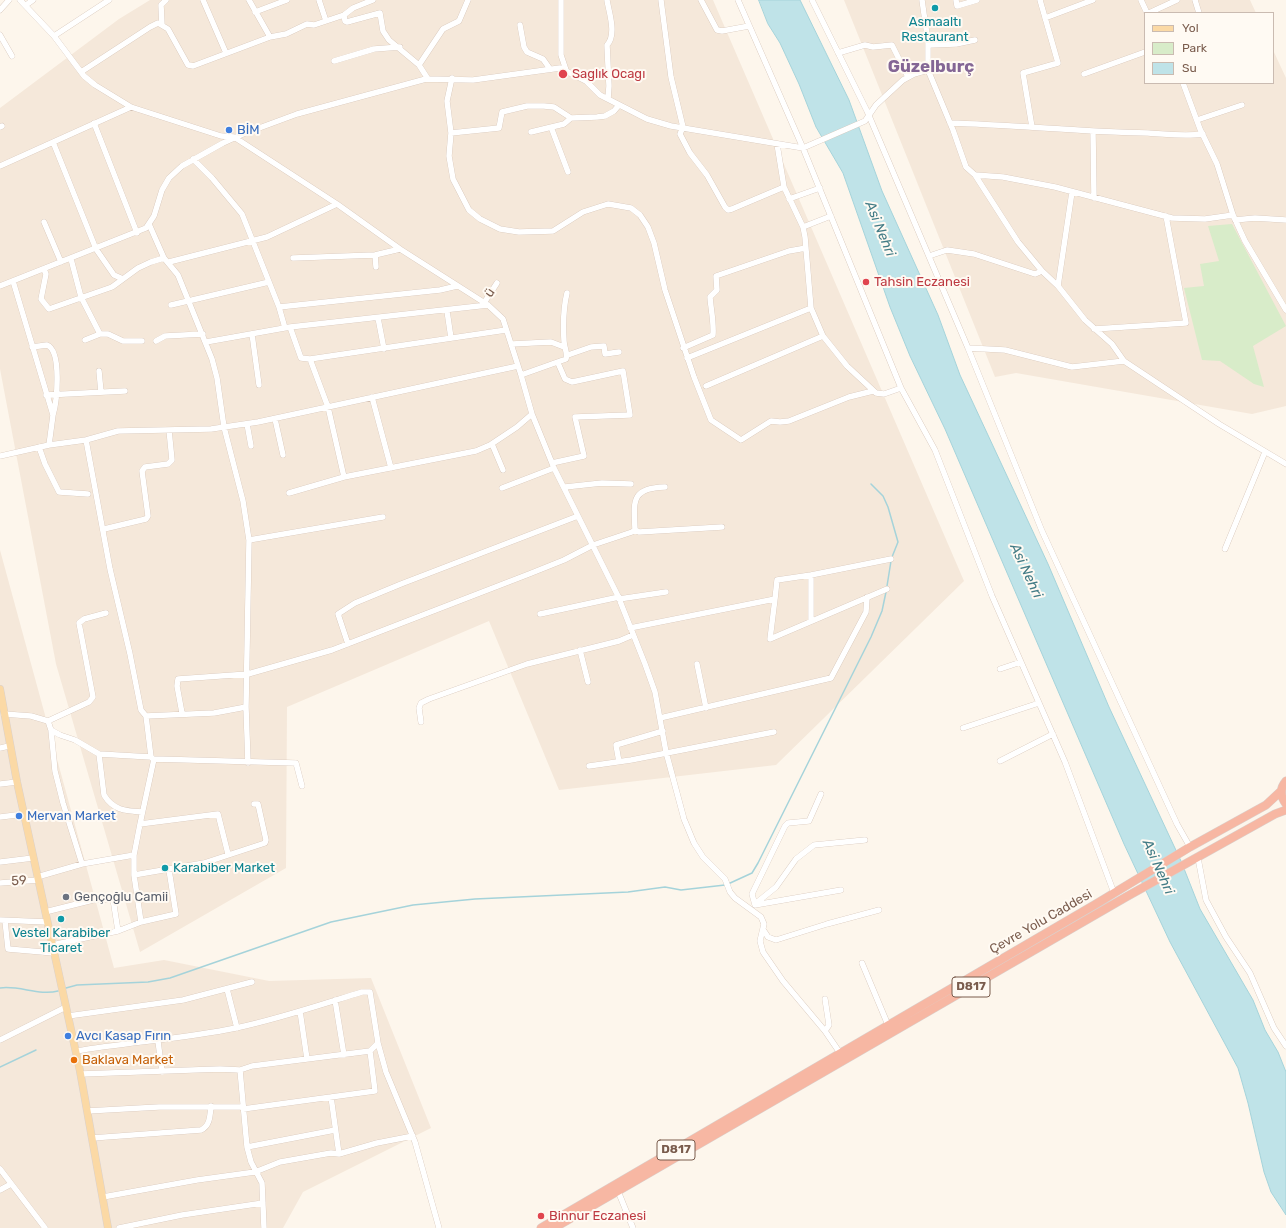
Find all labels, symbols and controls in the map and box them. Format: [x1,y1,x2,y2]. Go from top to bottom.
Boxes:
marker: Asmaaltı Restaurant [930,3,940,13]
legend [1144,12,1274,84]
place label: Asmaaltı Restaurant [901,14,969,45]
text: Yol [1182,21,1199,35]
text: Park [1182,41,1207,55]
district label: Güzelburç [888,57,974,77]
text: Su [1182,61,1197,75]
place label: Saglık Ocagı [572,66,645,82]
marker: Saglık Ocagı [557,68,569,80]
place label: BİM [237,122,260,138]
marker: BİM [224,125,234,135]
water label: Asi Nehri [861,199,899,259]
place label: Tahsin Eczanesi [874,274,970,290]
marker: Tahsin Eczanesi [861,277,871,287]
street label: ü [481,285,499,301]
water label: Asi Nehri [1006,541,1046,601]
place label: Mervan Market [27,808,116,824]
marker: Mervan Market [14,811,24,821]
water label: Asi Nehri [1138,837,1178,897]
place label: Karabiber Market [173,860,275,876]
marker: Karabiber Market [160,863,170,873]
street label: 59 [11,873,27,889]
street label: Çevre Yolu Caddesi [987,886,1095,958]
place label: Gençoğlu Camii [74,889,168,905]
marker: Gençoğlu Camii [61,892,71,902]
marker: Vestel Karabiber Ticaret [56,914,66,924]
place label: Vestel Karabiber Ticaret [12,925,110,956]
road number: D817 [952,977,990,997]
place label: Avcı Kasap Fırın [76,1028,171,1044]
marker: Avcı Kasap Fırın [63,1031,73,1041]
place label: Baklava Market [82,1052,173,1068]
marker: Baklava Market [69,1055,79,1065]
road number: D817 [657,1140,695,1160]
place label: Binnur Eczanesi [549,1208,646,1224]
marker: Binnur Eczanesi [536,1211,546,1221]

